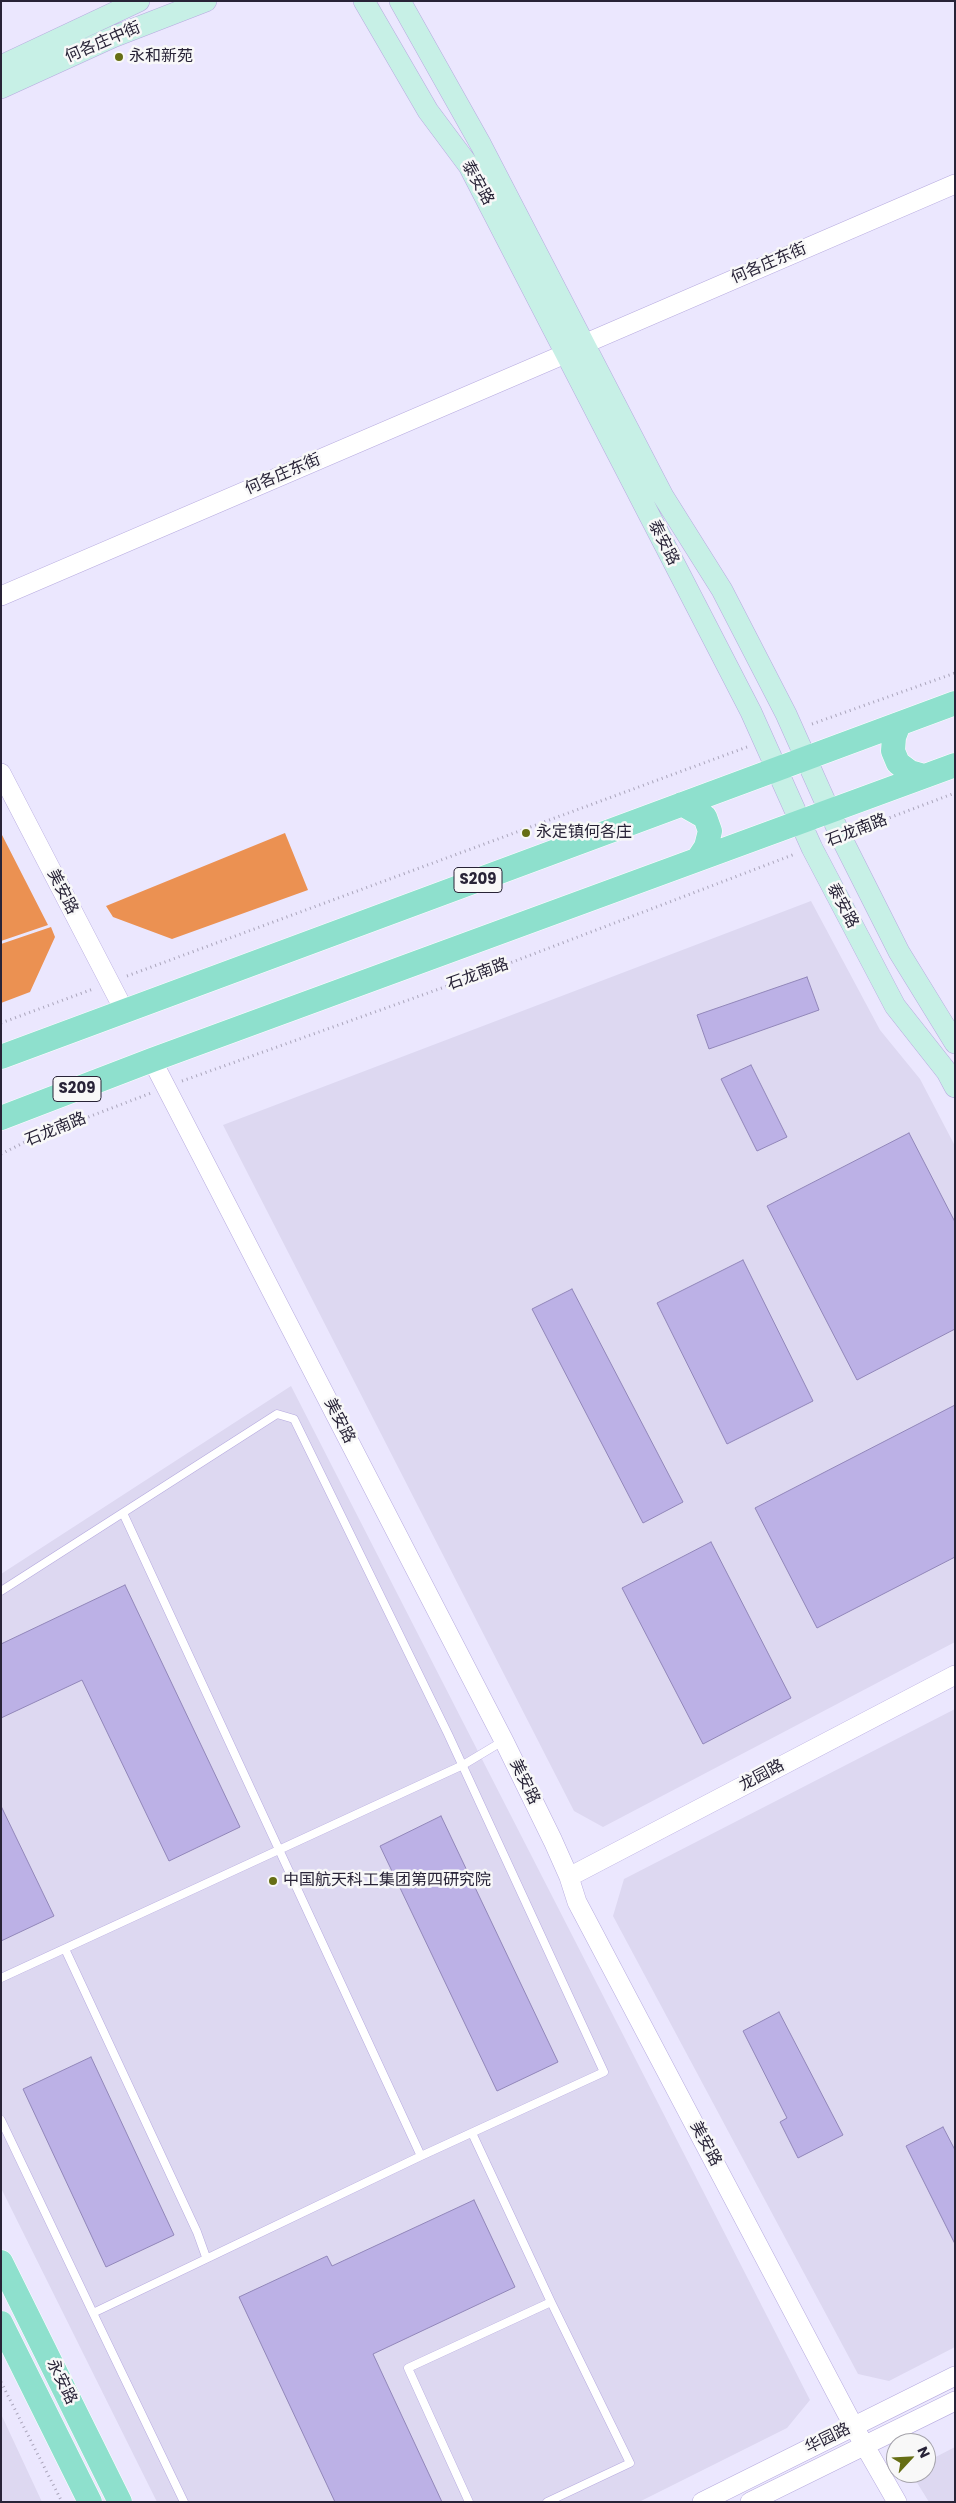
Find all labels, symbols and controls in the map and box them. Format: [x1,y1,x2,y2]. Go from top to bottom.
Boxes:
street label: 何各庄中街 [62,19,144,67]
place label: 永和新苑 [129,47,193,67]
marker: 永和新苑 [113,51,125,63]
street label: 泰安路 [457,157,497,209]
street label: 何各庄东街 [728,240,810,288]
street label: 何各庄东街 [242,451,324,499]
street label: 泰安路 [644,517,682,569]
street label: 石龙南路 [824,811,890,851]
place label: 永定镇何各庄 [536,823,632,843]
marker: 永定镇何各庄 [520,827,532,839]
street label: 美安路 [43,866,81,918]
road number: S209 [454,868,502,892]
street label: 泰安路 [822,880,862,932]
street label: 石龙南路 [445,955,511,995]
road number: S209 [53,1076,101,1102]
street label: 石龙南路 [23,1109,89,1151]
street label: 美安路 [320,1395,358,1447]
street label: 美安路 [505,1756,543,1808]
street label: 龙园路 [736,1756,788,1796]
place label: 中国航天科工集团第四研究院 [283,1871,491,1891]
marker: 中国航天科工集团第四研究院 [267,1875,279,1887]
street label: 美安路 [685,2118,725,2170]
street label: 永安路 [42,2356,80,2408]
street label: 华园路 [802,2420,854,2458]
north arrow [886,2433,936,2483]
text: N [912,2443,935,2461]

